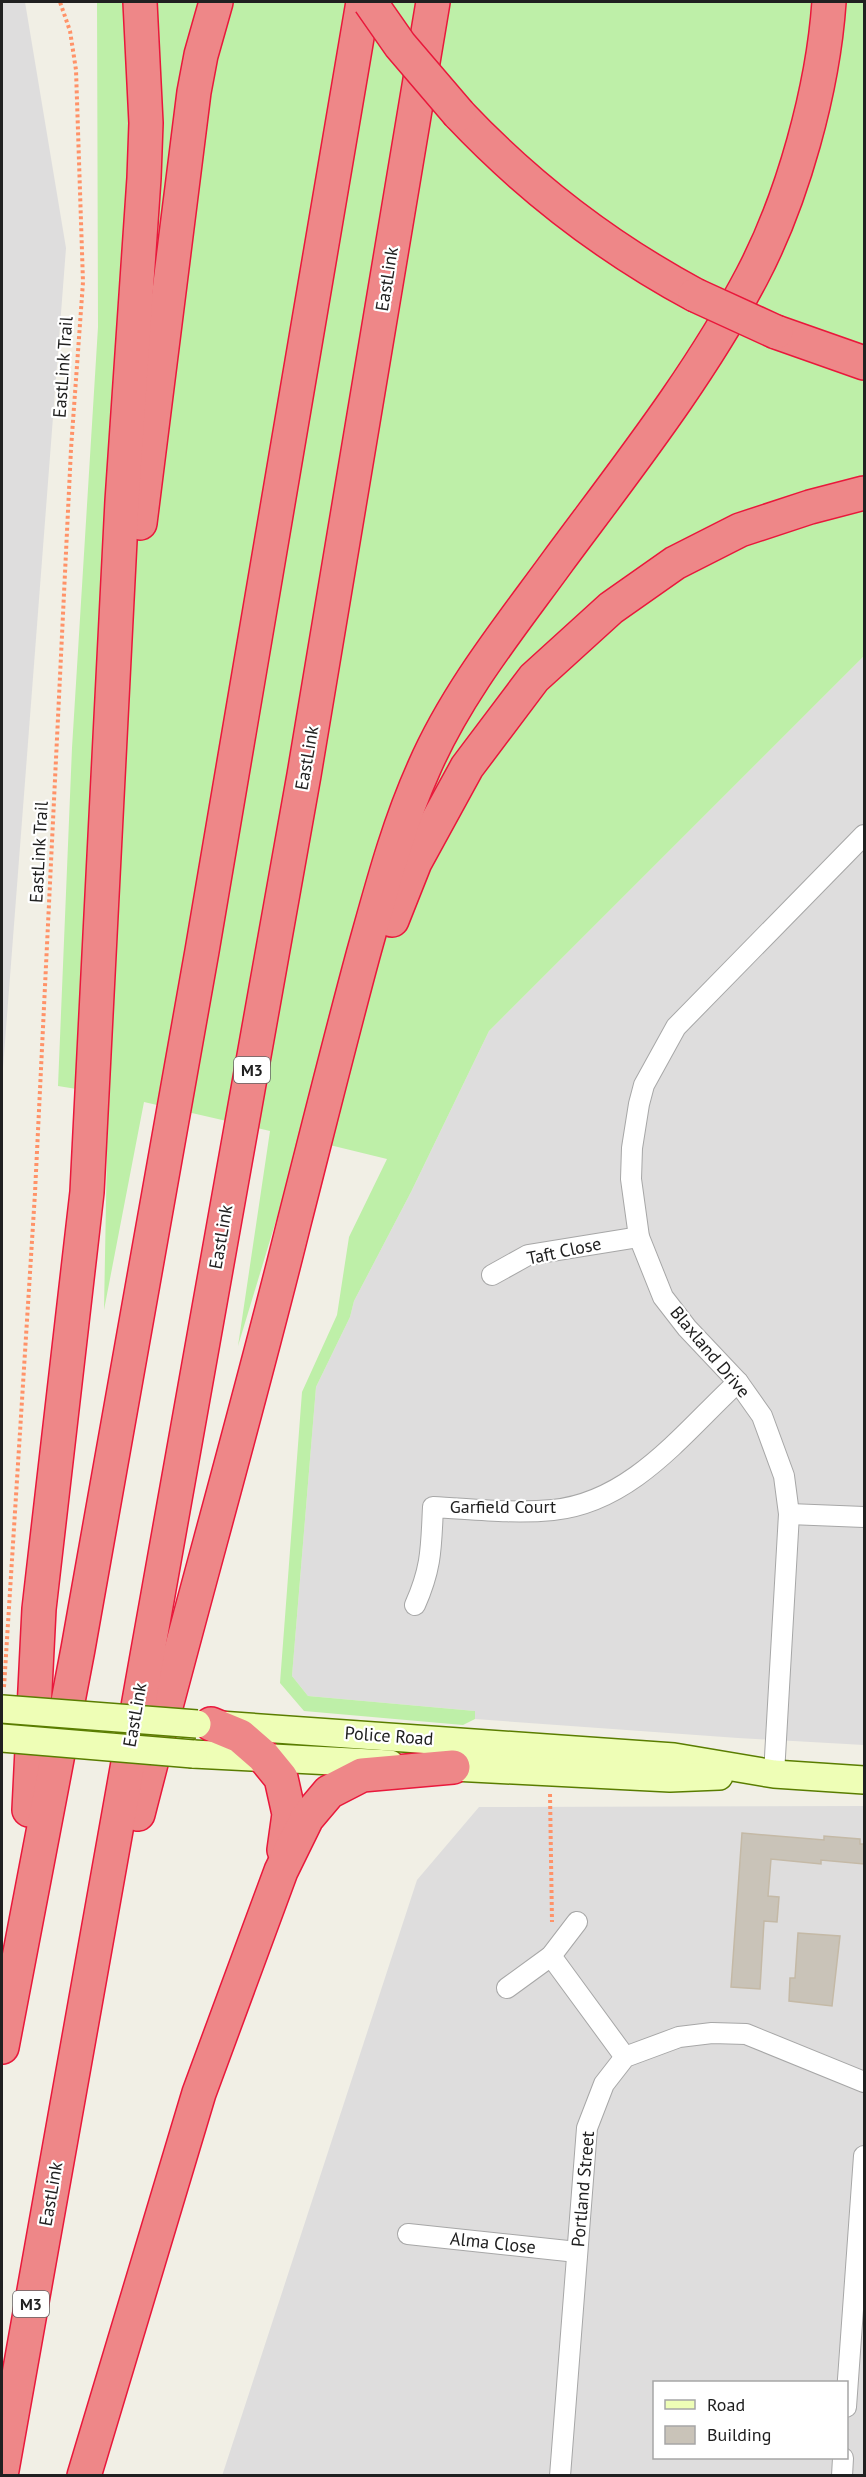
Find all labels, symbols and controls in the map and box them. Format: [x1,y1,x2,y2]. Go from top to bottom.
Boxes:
street label: EastLink [370,245,403,313]
street label: EastLink Trail [47,315,78,419]
street label: EastLink [290,724,324,792]
street label: EastLink Trail [24,800,53,903]
road number: M3 [234,1057,270,1083]
street label: EastLink [204,1203,238,1271]
street label: Taft Close [525,1231,603,1270]
street label: Blaxland Drive [665,1301,755,1402]
street label: Garfield Court [450,1495,556,1518]
street label: EastLink [118,1681,152,1749]
street label: Police Road [344,1721,434,1750]
street label: Portland Street [566,2130,599,2248]
street label: EastLink [34,2160,68,2228]
street label: Alma Close [449,2227,537,2258]
road number: M3 [13,2291,49,2317]
legend [653,2381,848,2459]
text: Road [707,2393,745,2416]
text: Building [707,2423,771,2446]

